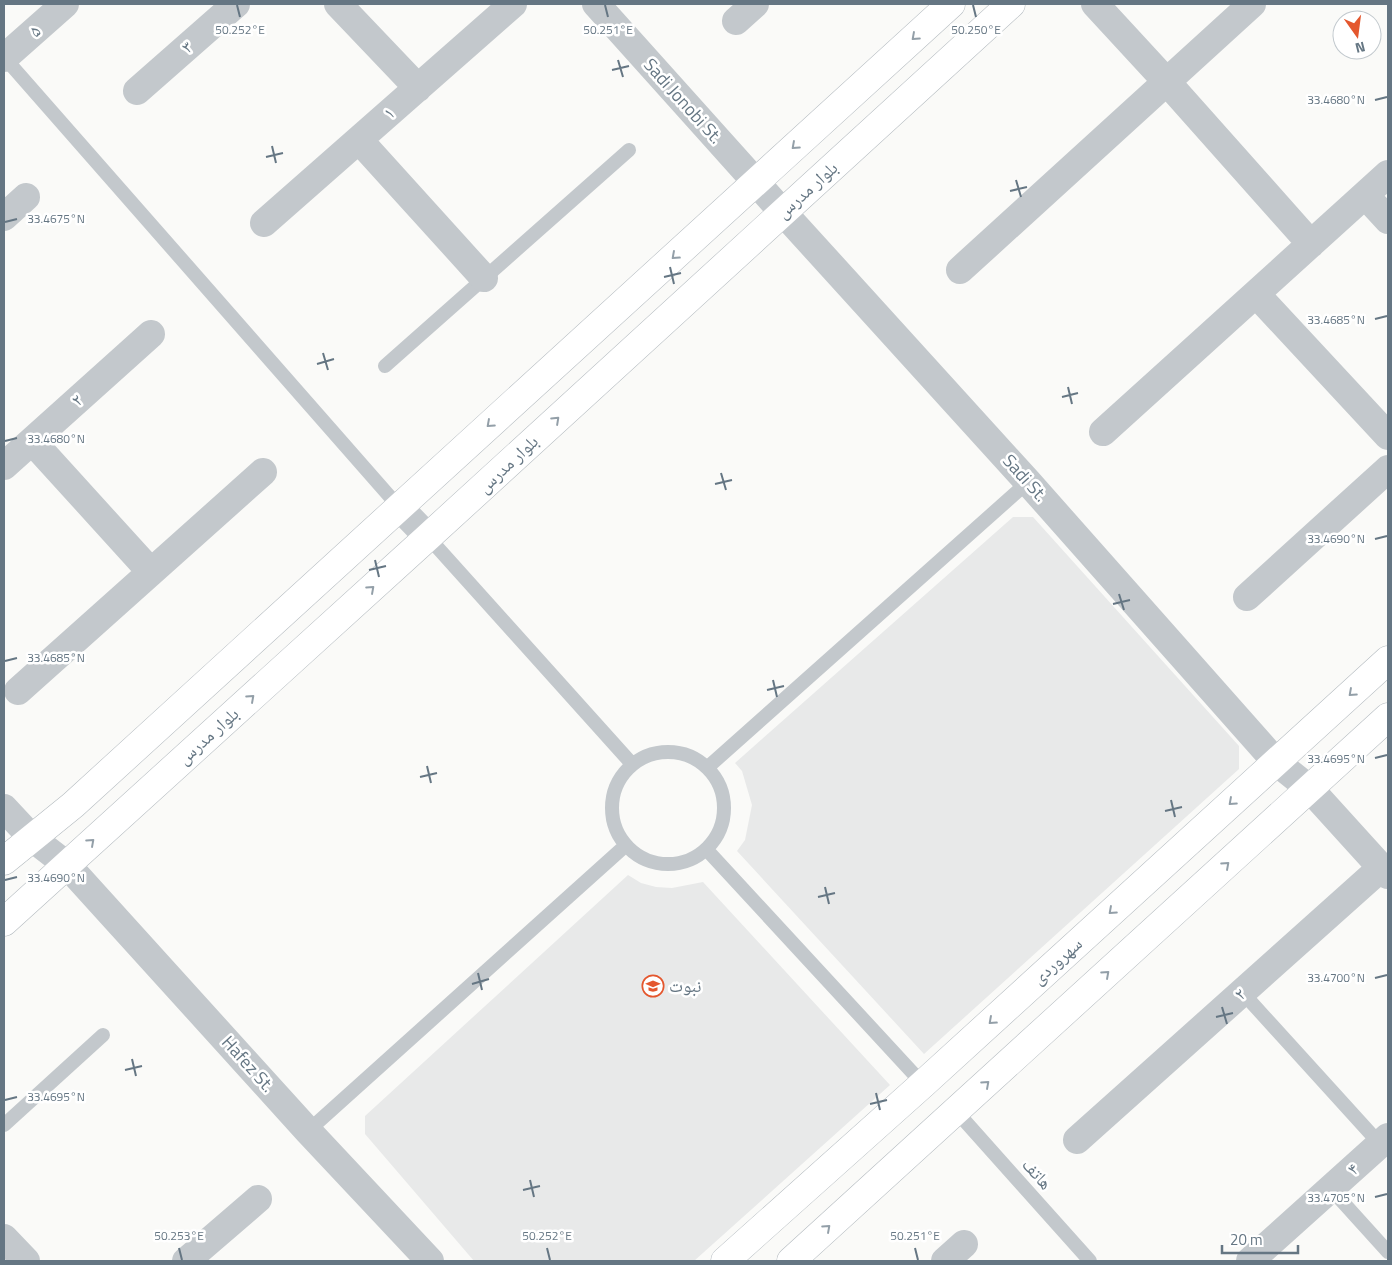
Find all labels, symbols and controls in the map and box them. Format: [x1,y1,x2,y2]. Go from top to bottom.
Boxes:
north arrow [1332,10,1382,60]
street label: ۵ [23,18,47,43]
text: 50.252°E [215,20,265,39]
text: 50.251°E [583,20,633,39]
text: 50.250°E [951,20,1001,39]
one-way arrow [912,31,921,40]
street label: ۳ [175,34,199,59]
text: N [1353,37,1368,59]
street label: Sadi Jonobi St. [637,52,729,150]
text: 33.4680°N [1307,90,1365,109]
street label: ۱ [377,100,401,125]
one-way arrow [792,140,801,149]
street label: بلوار مدرس [770,155,844,225]
text: 33.4675°N [27,209,85,228]
one-way arrow [672,250,681,259]
text: 33.4685°N [1307,310,1365,329]
street label: ۲ [65,387,89,412]
one-way arrow [550,417,559,426]
one-way arrow [487,418,496,427]
street label: بلوار مدرس [471,428,544,499]
text: 33.4680°N [27,429,85,448]
street label: Sadi St. [997,448,1054,508]
text: 33.4690°N [1307,529,1365,548]
one-way arrow [366,586,375,595]
text: 33.4685°N [27,648,85,667]
one-way arrow [1349,687,1358,696]
one-way arrow [245,695,254,704]
street label: بلوار مدرس [171,701,245,771]
text: 33.4695°N [1307,749,1365,768]
one-way arrow [1228,796,1237,805]
one-way arrow [86,839,95,848]
one-way arrow [1221,862,1230,871]
text: 33.4690°N [27,868,85,887]
one-way arrow [1108,905,1117,914]
street label: سهروردی [1025,931,1088,991]
text: 33.4700°N [1307,968,1365,987]
one-way arrow [1101,971,1110,980]
place label: نبوت [669,972,702,999]
school or university icon: نبوت [641,974,665,998]
street label: ۲ [1228,981,1252,1006]
one-way arrow [988,1015,997,1024]
street label: Hafez St. [216,1029,281,1098]
one-way arrow [980,1081,989,1090]
text: 33.4695°N [27,1087,85,1106]
street label: هاتف [1016,1152,1059,1196]
street label: ۴ [1341,1156,1365,1181]
text: 33.4705°N [1307,1188,1365,1207]
scale bar [1222,1222,1298,1254]
one-way arrow [821,1225,830,1234]
text: 50.253°E [154,1226,204,1245]
text: 50.252°E [522,1226,572,1245]
text: 50.251°E [890,1226,940,1245]
text: 20 m [1230,1228,1263,1251]

